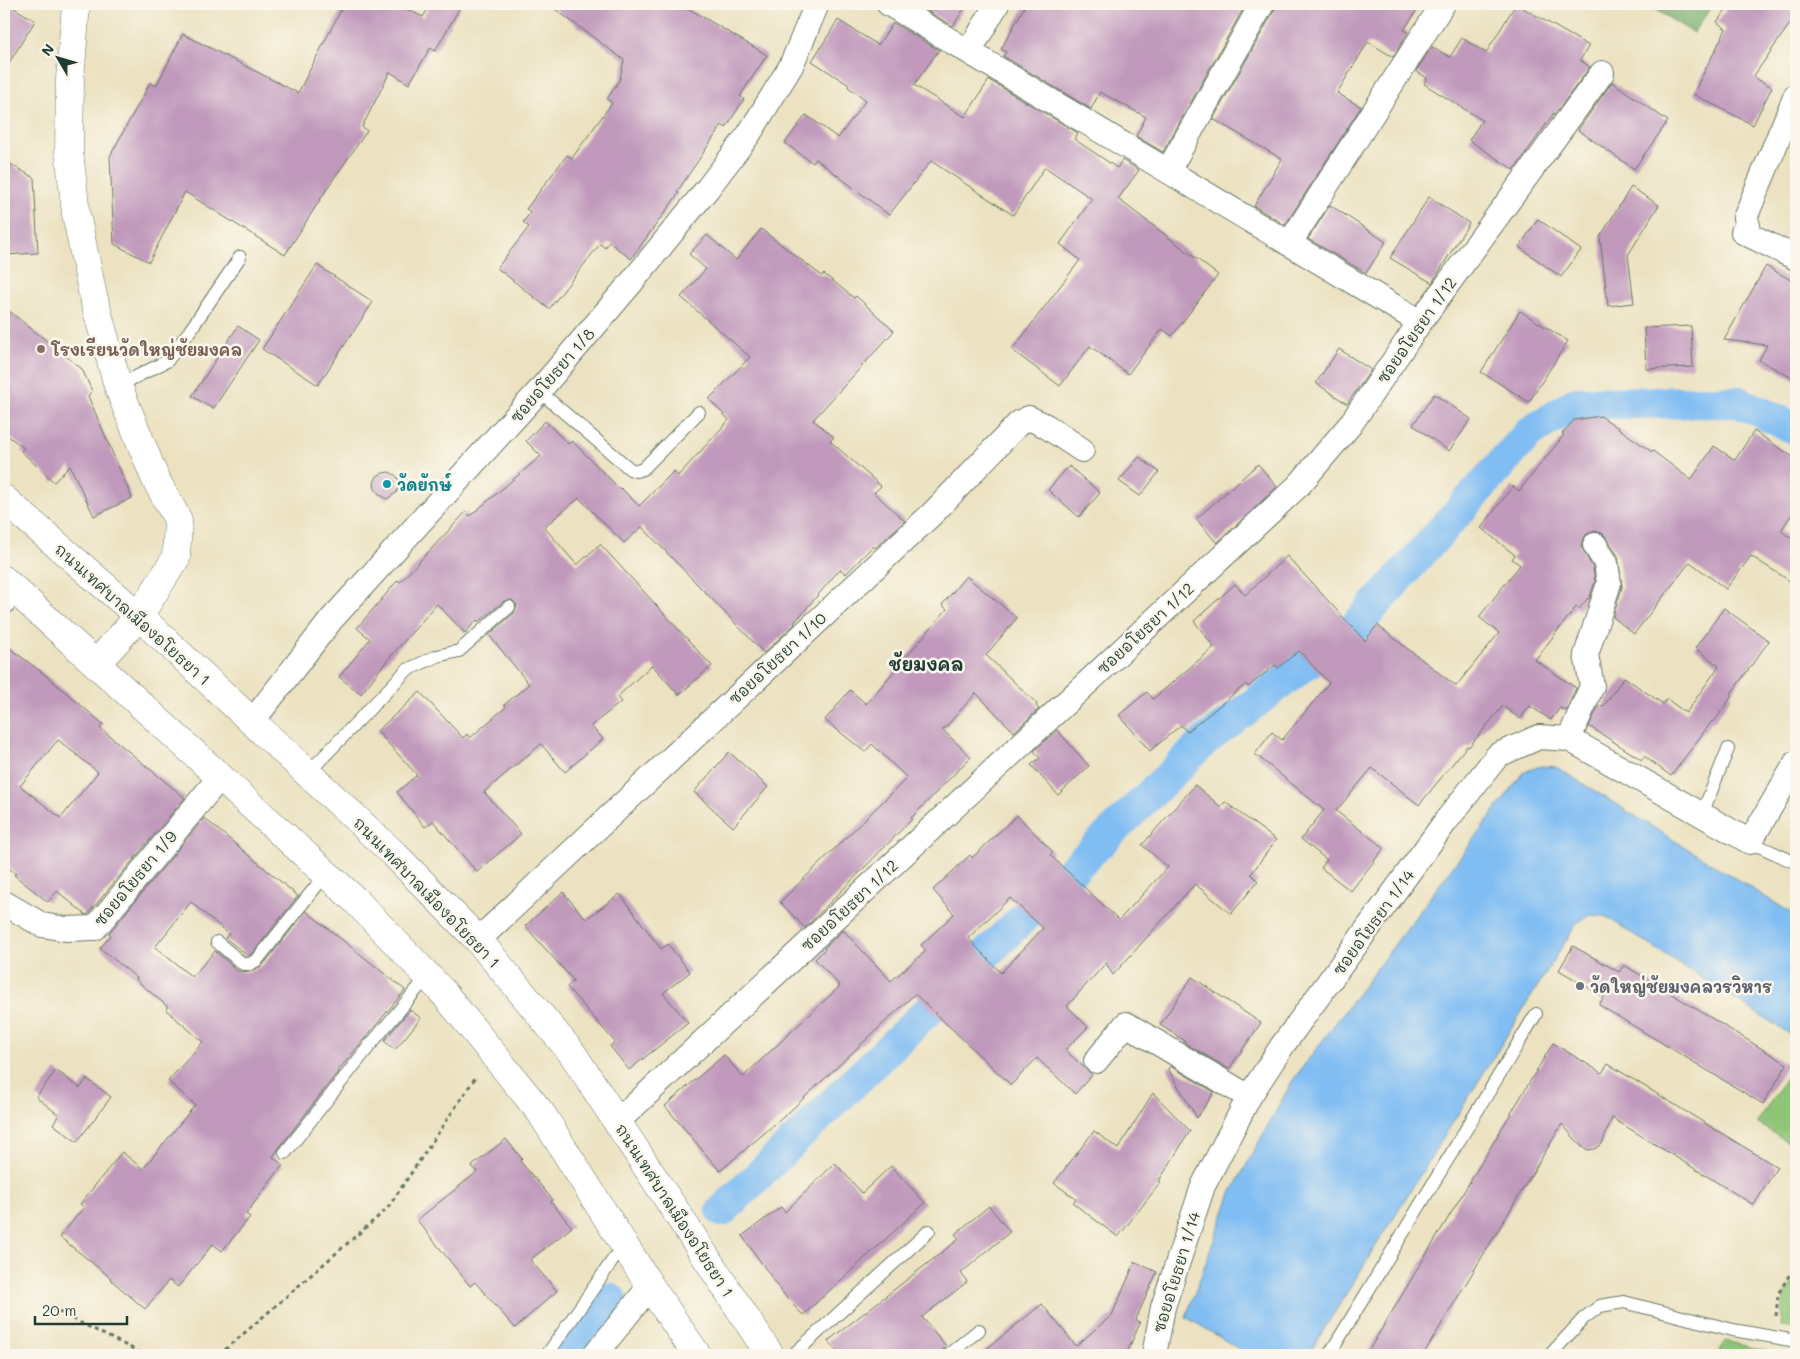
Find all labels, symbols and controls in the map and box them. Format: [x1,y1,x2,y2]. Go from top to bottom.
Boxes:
north arrow [32,32,82,82]
text: N [37,40,58,60]
street label: ซอยอโยธยา 1/12 [1371,273,1461,387]
street label: ซอยอโยธยา 1/8 [505,323,599,427]
place label: โรงเรียนวัดใหญ่ชัยมงคล [50,337,242,360]
marker: โรงเรียนวัดใหญ่ชัยมงคล [35,343,47,355]
place label: วัดยักษ์ [397,472,452,495]
marker: วัดยักษ์ [381,478,393,490]
street label: ถนนเทศบาลเมืองอโยธยา 1 [51,538,215,690]
street label: ซอยอโยธยา 1/12 [1092,578,1198,678]
street label: ซอยอโยธยา 1/10 [724,607,830,709]
district label: ชัยมงคล [888,651,964,676]
street label: ถนนเทศบาลเมืองอโยธยา 1 [349,812,505,972]
street label: ซอยอโยธยา 1/9 [89,826,181,930]
street label: ซอยอโยธยา 1/12 [796,855,902,955]
street label: ซอยอโยธยา 1/14 [1328,864,1419,979]
place label: วัดใหญ่ชัยมงคลวรวิหาร [1590,974,1772,997]
marker: วัดใหญ่ชัยมงคลวรวิหาร [1574,980,1586,992]
street label: ถนนเทศบาลเมืองอโยธยา 1 [611,1119,739,1301]
street label: ซอยอโยธยา 1/14 [1148,1208,1205,1335]
scale bar [35,1294,128,1326]
text: 20 m [42,1300,76,1320]

